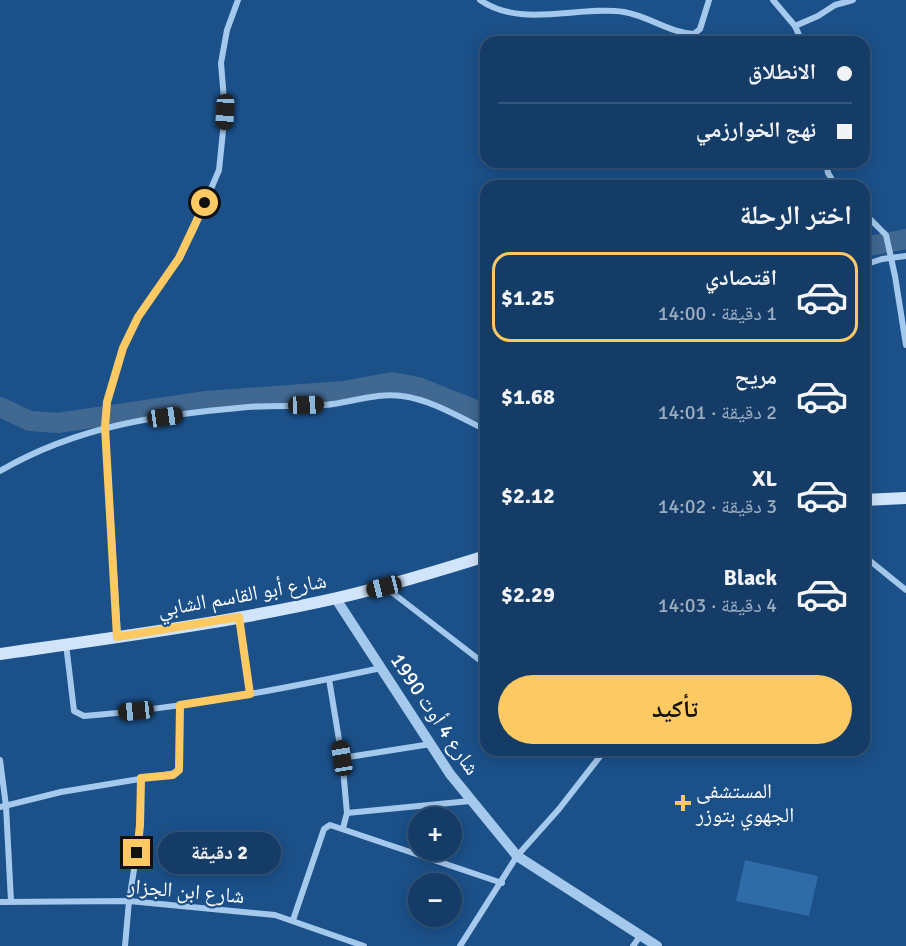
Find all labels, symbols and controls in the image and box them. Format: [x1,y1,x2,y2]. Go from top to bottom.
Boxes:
text: الانطلاق [748,58,816,85]
car [215,94,235,130]
text: نهج الخوارزمي [696,116,816,143]
route start [191,189,218,216]
text: اختر الرحلة [740,199,852,232]
text: اقتصادي [705,264,777,291]
icon: car [795,270,849,324]
text: $1.25 [501,284,555,311]
text: 1 دقيقة · 14:00 [658,301,777,326]
text: مريح [734,363,777,390]
icon: car [795,369,849,423]
text: $1.68 [501,383,555,410]
car [288,395,324,415]
text: 2 دقيقة · 14:01 [658,400,777,425]
car [146,406,184,428]
text: XL [752,465,777,492]
icon: car [795,468,849,522]
text: $2.12 [501,482,555,509]
text: 3 دقيقة · 14:02 [658,494,777,519]
text: Black [723,564,777,591]
street label: شارع أبو القاسم الشابي [156,567,329,626]
icon: car [795,567,849,621]
car [364,574,404,600]
text: $2.29 [501,581,555,608]
text: 4 دقيقة · 14:03 [658,593,777,618]
street label: شارع 4 أوت 1990 [385,648,485,780]
button: تأكيد [498,675,852,744]
car [117,700,155,722]
car [330,739,354,777]
place label: المستشفى الجهوي بتوزر [695,778,794,831]
marker: المستشفى الجهوي بتوزر [674,794,692,812]
map controls [408,807,462,927]
button: + [408,807,462,861]
callout: 2 دقيقة [158,832,281,874]
route end [123,839,150,866]
text: 2 دقيقة [191,840,248,865]
street label: شارع ابن الجزار [125,873,246,909]
button: − [408,873,462,927]

